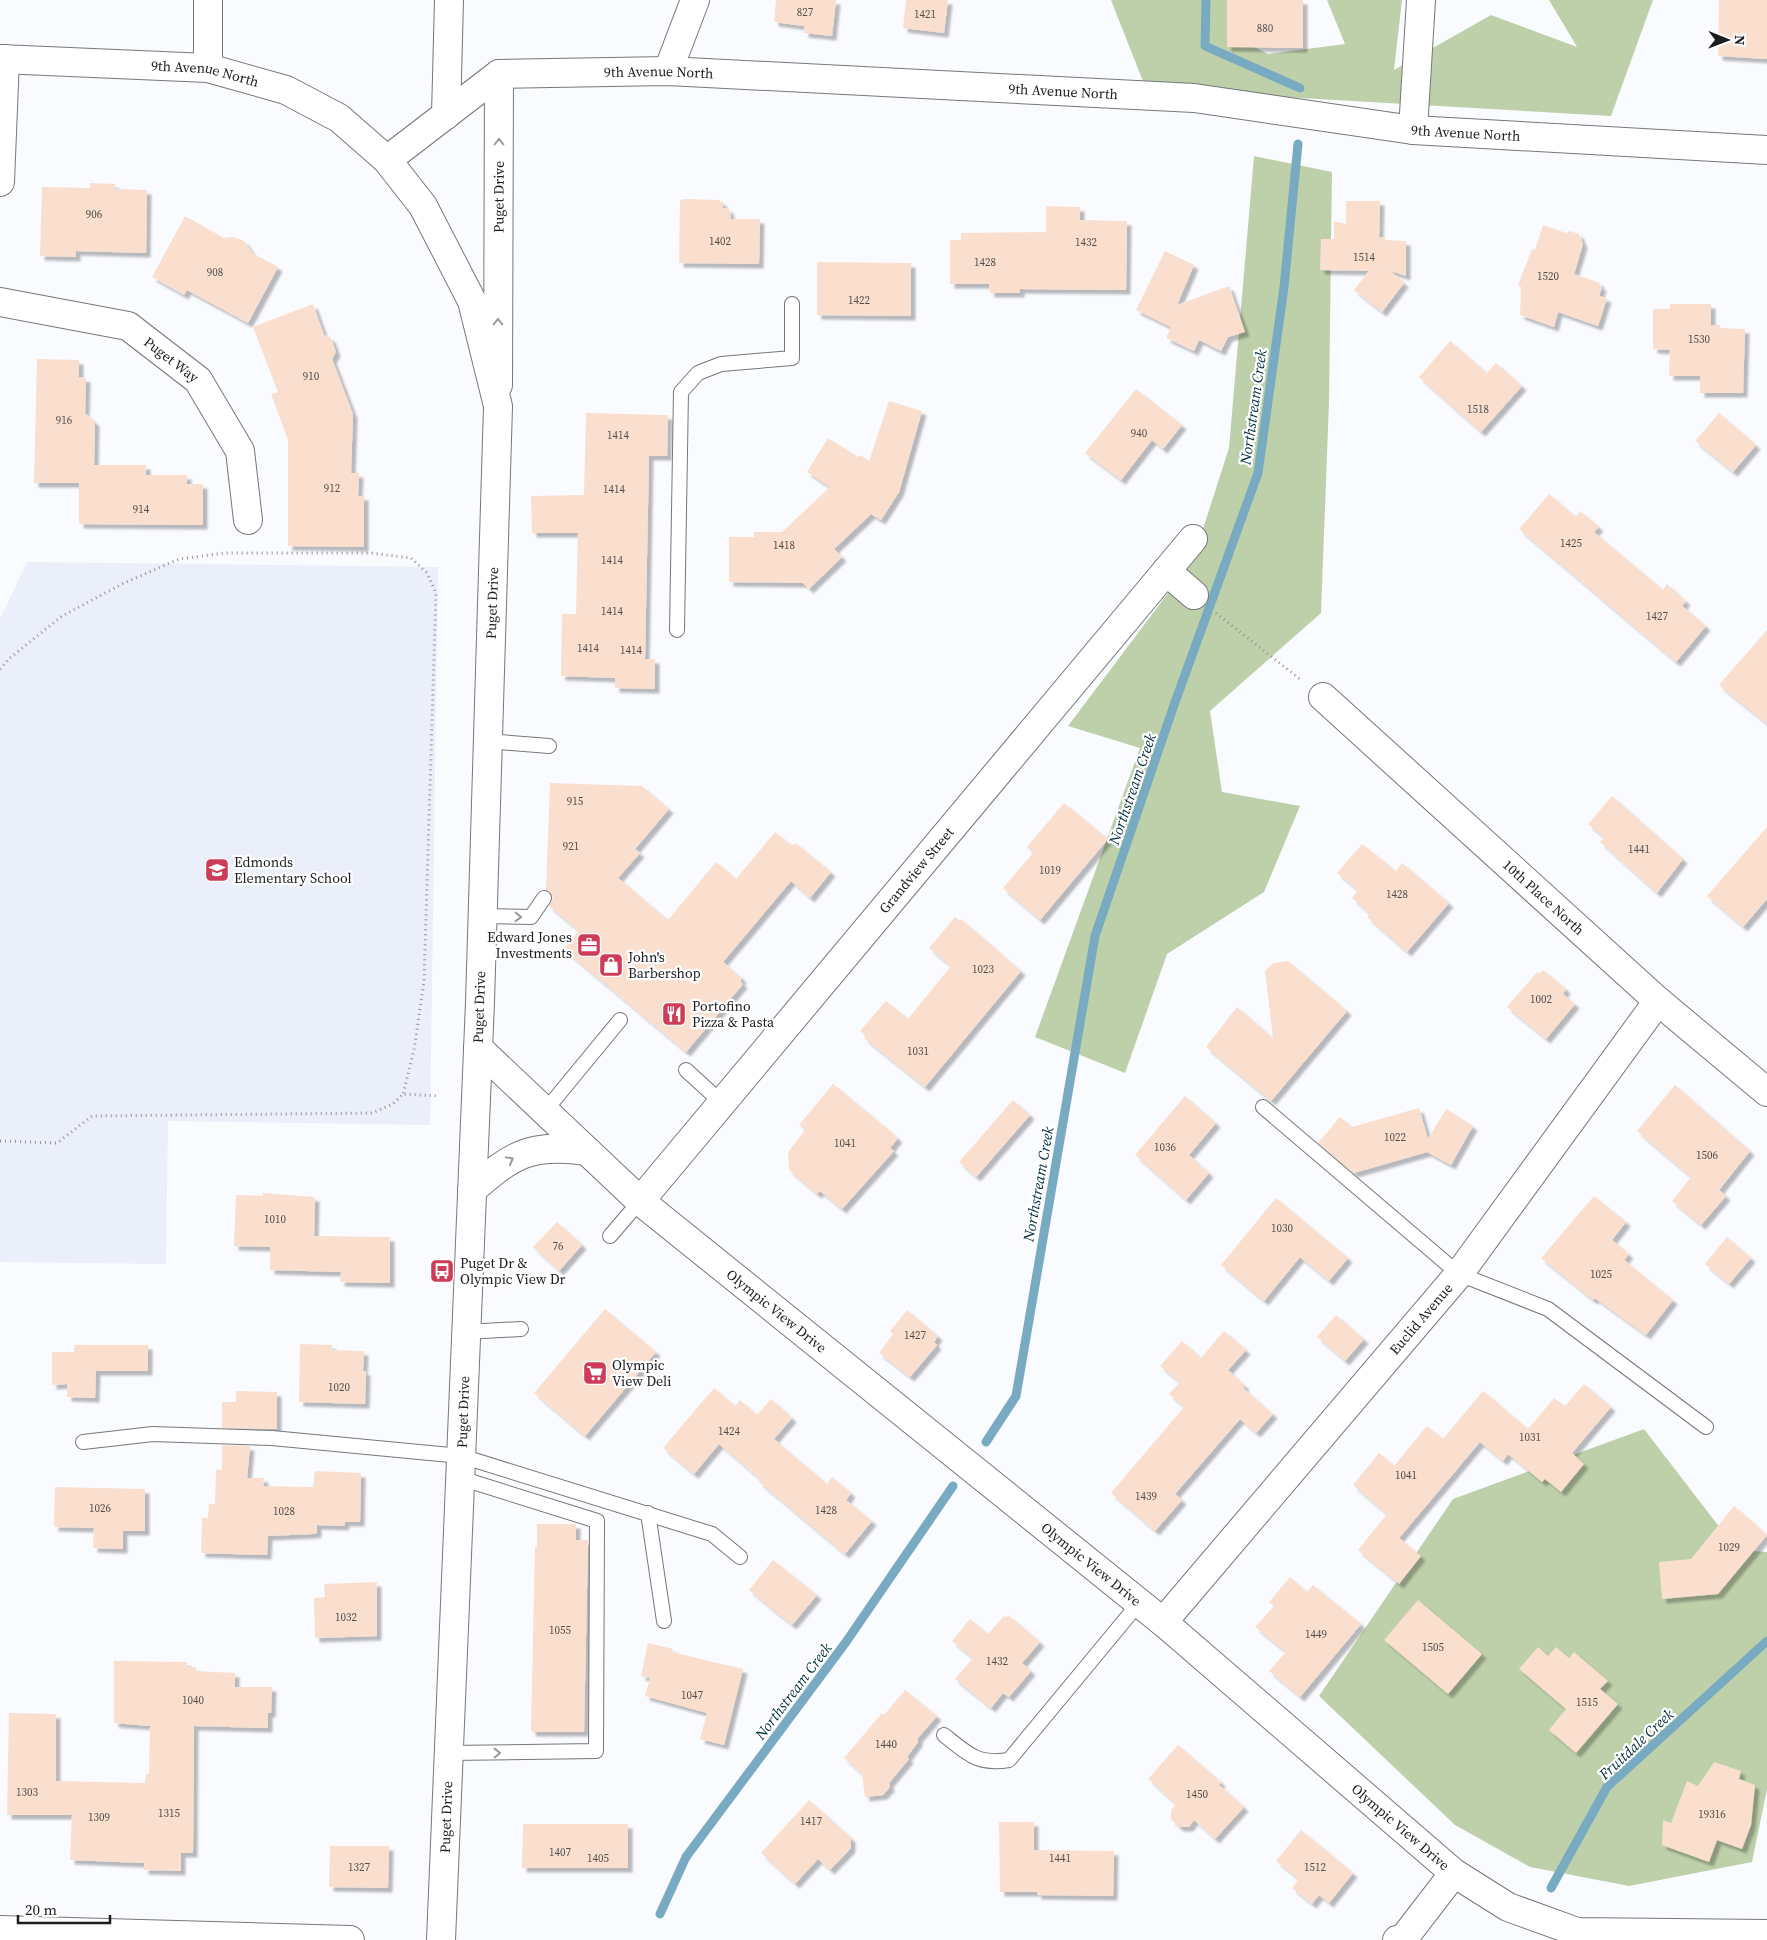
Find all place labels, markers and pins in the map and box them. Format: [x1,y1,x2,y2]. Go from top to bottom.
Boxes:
place label: Edmonds Elementary School [234,852,352,888]
school or university icon: Edmonds Elementary School [204,857,230,883]
place label: Edward Jones Investments [487,927,572,963]
office icon: Edward Jones Investments [576,932,602,958]
place label: John's Barbershop [627,947,701,983]
shop icon: John's Barbershop [598,952,624,978]
place label: Portofino Pizza & Pasta [692,996,775,1032]
restaurant icon: Portofino Pizza & Pasta [661,1001,687,1027]
place label: Puget Dr & Olympic View Dr [460,1253,566,1289]
bus stop icon: Puget Dr & Olympic View Dr [429,1258,455,1284]
place label: Olympic View Deli [612,1355,671,1391]
supermarket icon: Olympic View Deli [582,1360,608,1386]

